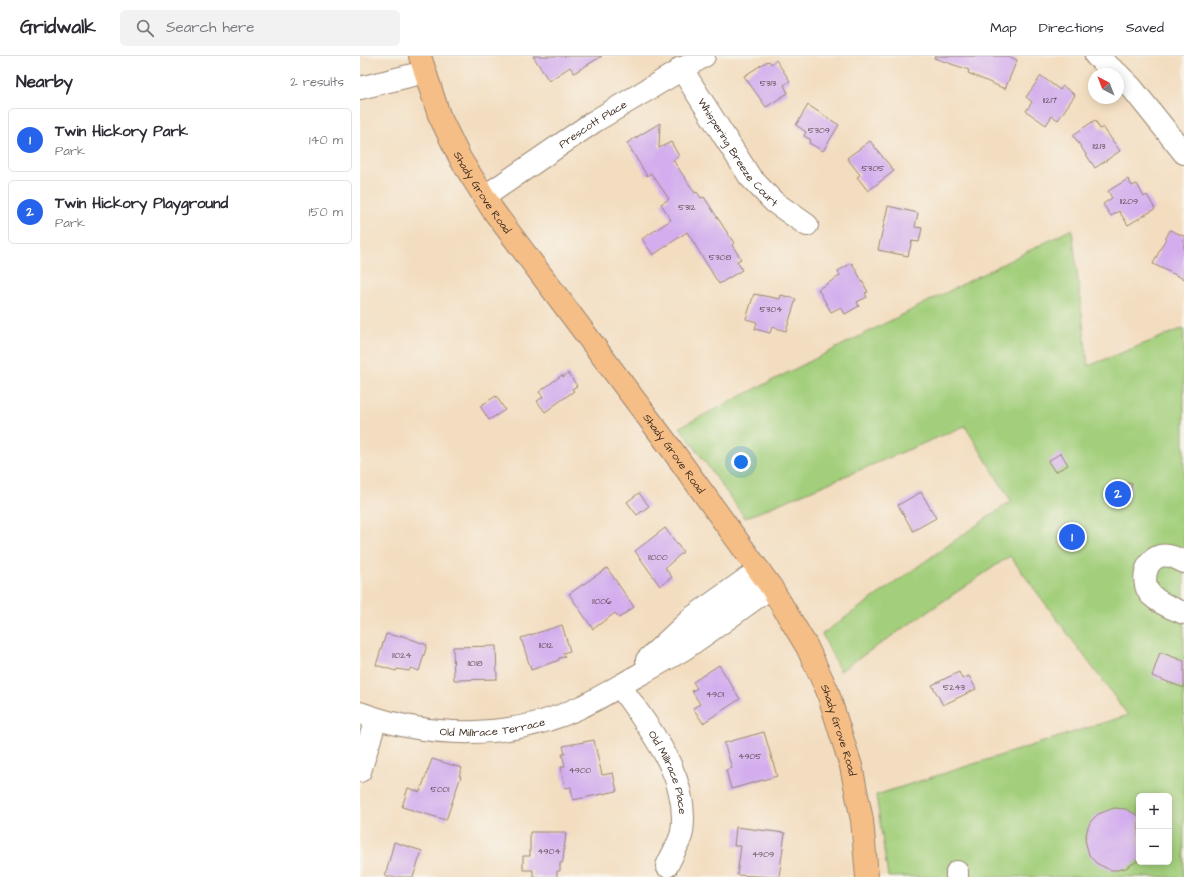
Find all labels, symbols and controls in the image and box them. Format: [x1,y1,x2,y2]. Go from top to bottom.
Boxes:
search box [120,10,400,46]
text: Gridwalk [20,14,96,41]
icon: search [134,17,156,39]
text: Search here [166,17,254,38]
text: Map [990,18,1017,38]
text: Directions [1039,18,1104,38]
text: Saved [1126,18,1164,38]
north arrow [1088,68,1124,104]
text: Nearby [16,70,73,94]
text: 2 results [290,73,344,91]
house number: 5313 [760,77,777,90]
house number: 11217 [1043,94,1058,107]
street label: Whispering Breeze Court [694,95,782,210]
street label: Prescott Place [556,96,629,151]
text: Twin Hickory Park [55,121,188,142]
house number: 5309 [808,124,830,137]
text: 1 [29,131,31,149]
text: 140 m [309,131,343,149]
house number: 11213 [1092,140,1106,153]
text: Park [55,142,85,160]
street label: Shady Grove Road [450,149,515,237]
house number: 5305 [861,162,885,175]
text: Twin Hickory Playground [55,193,228,214]
house number: 11209 [1120,195,1138,208]
house number: 5312 [678,201,696,214]
text: 2 [26,203,34,221]
text: 150 m [309,203,343,221]
text: Park [55,214,85,232]
house number: 5308 [709,251,731,264]
house number: 5304 [760,303,782,316]
street label: Shady Grove Road [640,410,709,497]
your location [731,452,751,472]
pin: 2 [1105,479,1131,509]
pin: 1 [1059,522,1085,552]
house number: 11000 [648,551,668,564]
house number: 11006 [592,595,612,608]
house number: 11012 [539,639,554,652]
house number: 11024 [392,649,412,662]
house number: 11018 [468,657,483,670]
street label: Shady Grove Road [818,681,860,777]
house number: 5243 [943,681,966,694]
house number: 4901 [706,688,724,701]
street label: Old Millrace Terrace [439,714,547,740]
street label: Old Millrace Place [645,727,690,815]
house number: 4905 [738,750,762,763]
house number: 4900 [569,764,592,777]
house number: 5001 [431,783,449,796]
map controls [1136,793,1172,865]
button: + [1136,793,1172,829]
button: − [1136,829,1172,865]
house number: 4904 [537,845,561,858]
house number: 4909 [752,848,774,861]

